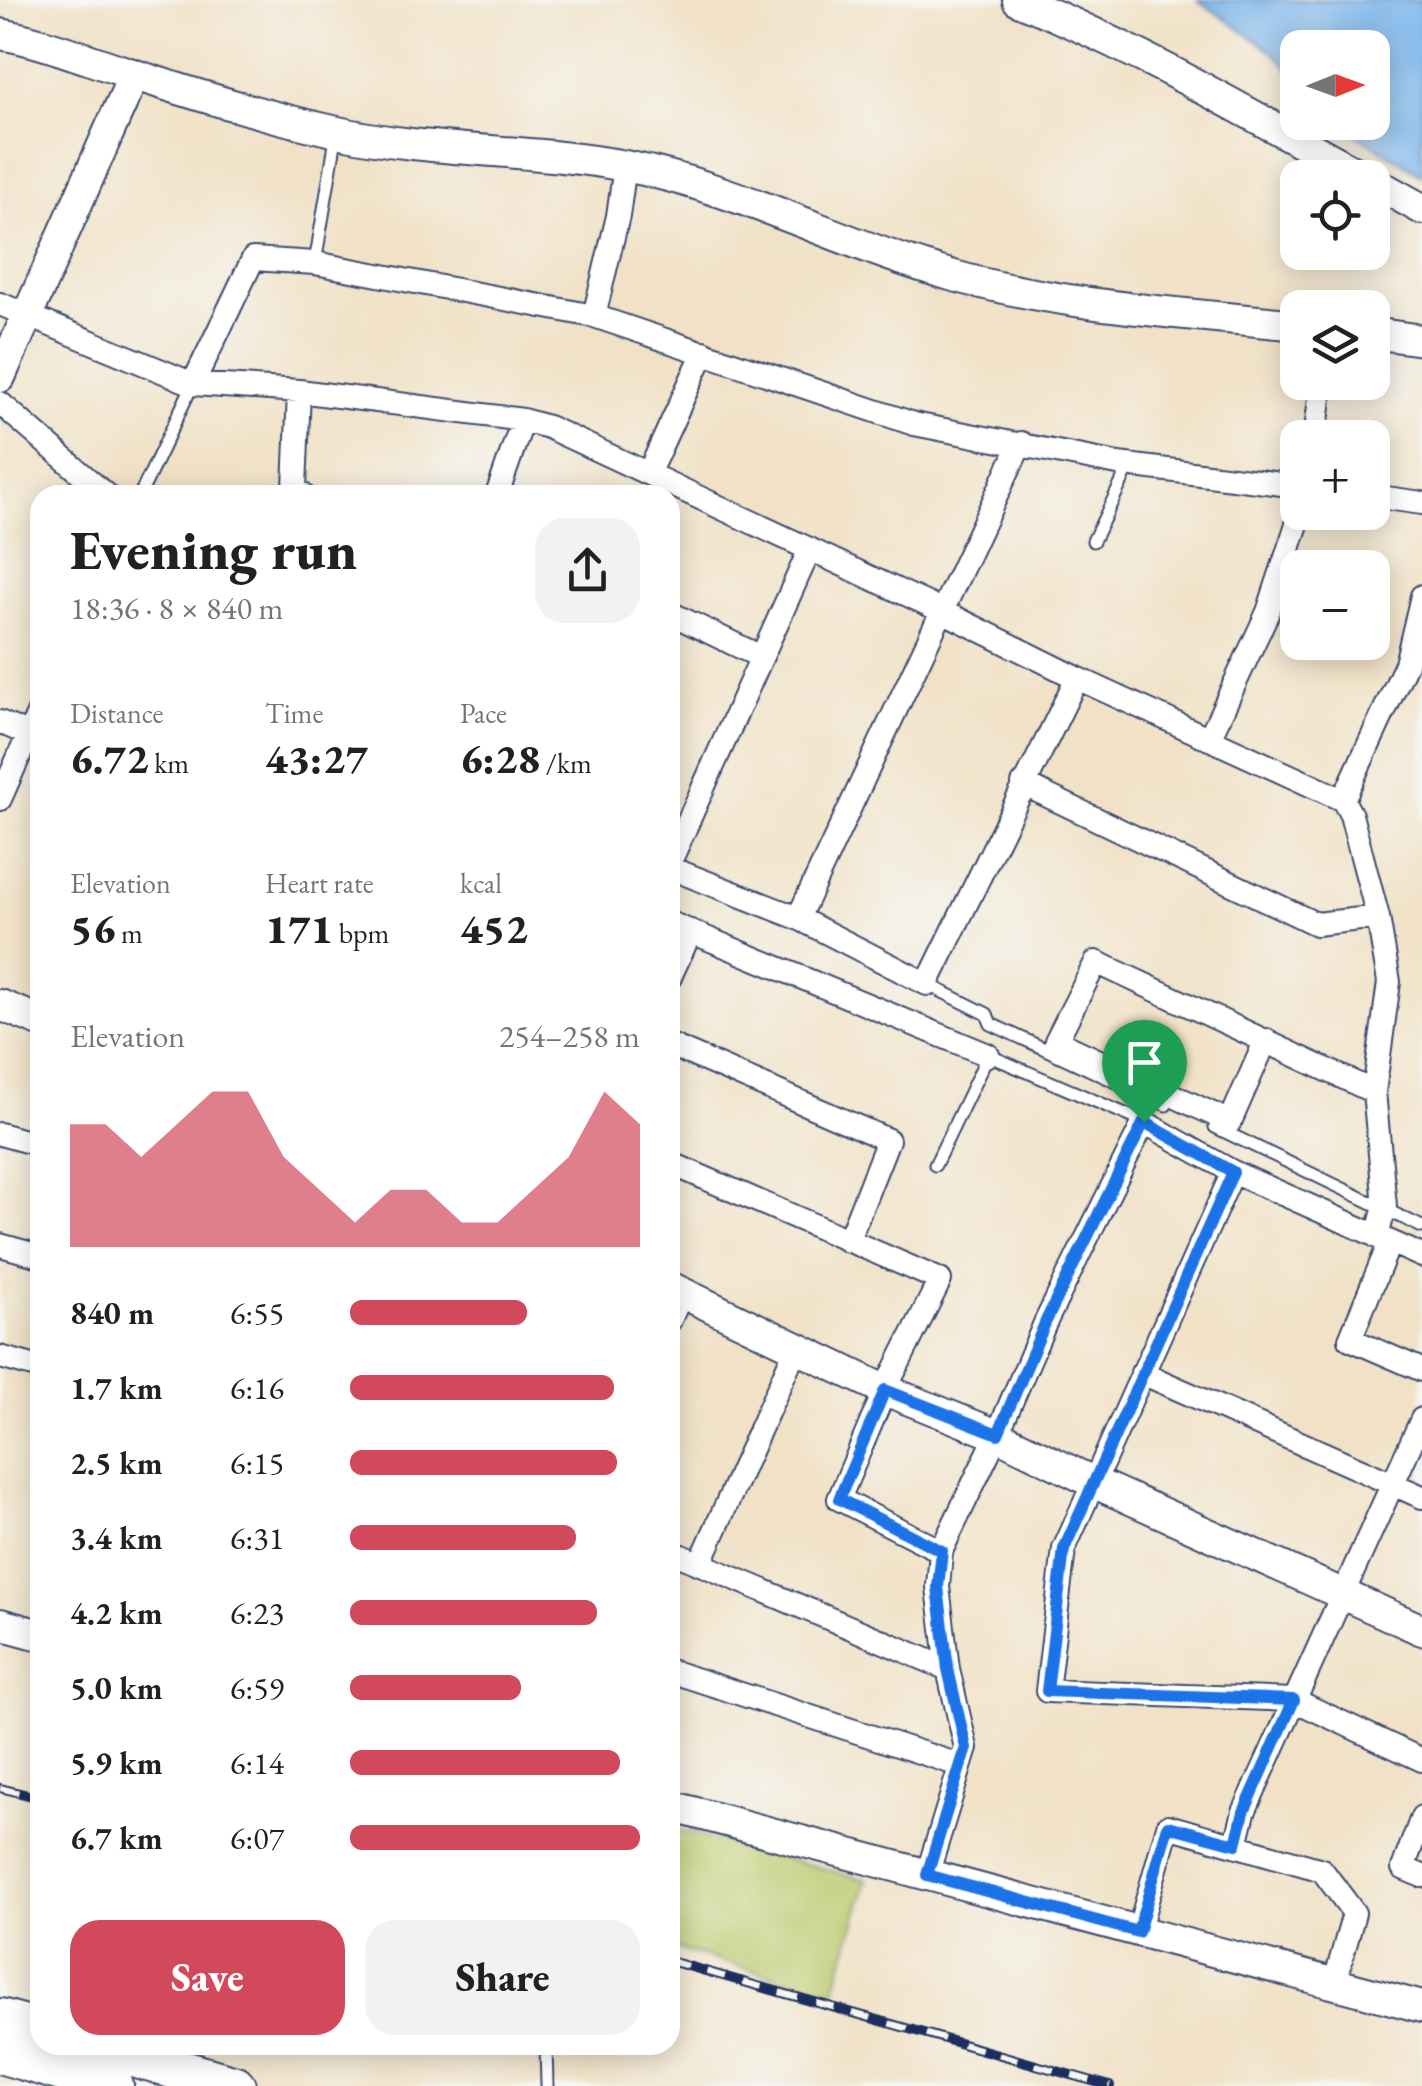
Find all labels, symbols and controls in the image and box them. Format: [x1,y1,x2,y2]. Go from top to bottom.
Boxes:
north arrow [1280,30,1390,140]
map controls [1280,30,1390,660]
button: locate [1280,160,1390,270]
button: layers [1280,290,1390,400]
button: + [1280,420,1390,530]
text: Evening run [70,514,357,585]
button: share [535,518,640,623]
button: − [1280,550,1390,660]
text: 18:36 · 8 × 840 m [70,587,283,629]
text: Distance [70,695,164,731]
text: Time [265,695,323,731]
text: Pace [460,695,507,731]
text: 6.72 [70,731,149,786]
text: 43:27 [265,731,368,786]
text: 6:28 [460,731,540,786]
text: km [149,745,189,781]
text: /km [540,745,592,781]
text: Elevation [70,865,171,901]
text: Heart rate [265,865,374,901]
text: kcal [460,865,502,901]
text: 56 [70,901,115,956]
text: 171 [265,901,333,956]
text: 452 [460,901,528,956]
text: m [115,915,143,951]
text: bpm [333,915,389,951]
text: Elevation [70,1015,185,1057]
text: 254–258 m [499,1015,640,1057]
pin [1102,1020,1187,1123]
icon: arrive [1117,1035,1172,1090]
text: 840 m [70,1292,154,1334]
text: 6:55 [230,1292,284,1334]
text: 1.7 km [70,1367,163,1409]
text: 6:16 [230,1367,284,1409]
text: 2.5 km [70,1442,163,1484]
text: 6:15 [230,1442,284,1484]
text: 3.4 km [70,1517,163,1559]
text: 6:31 [230,1517,284,1559]
text: 4.2 km [70,1592,163,1634]
text: 6:23 [230,1592,284,1634]
text: 5.0 km [70,1667,163,1709]
text: 6:59 [230,1667,284,1709]
text: 5.9 km [70,1742,163,1784]
text: 6:14 [230,1742,284,1784]
text: 6.7 km [70,1817,163,1859]
text: 6:07 [230,1817,284,1859]
button: Save [70,1920,345,2035]
button: Share [365,1920,640,2035]

